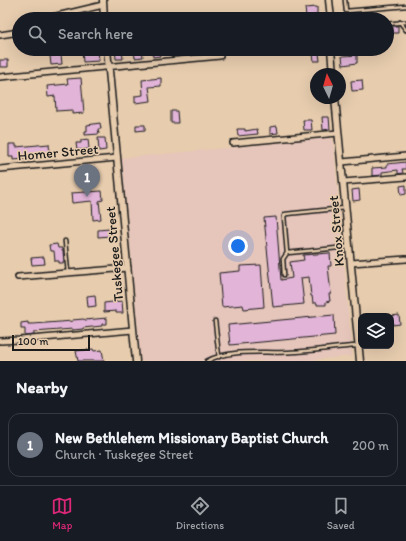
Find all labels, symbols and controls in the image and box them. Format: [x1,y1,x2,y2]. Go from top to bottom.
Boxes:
search box [12,12,394,56]
icon: search [26,23,48,45]
text: Search here [58,25,133,43]
north arrow [310,68,346,104]
street label: Homer Street [17,140,99,164]
pin: 1 [74,164,100,197]
street label: Knox Street [325,195,348,267]
street label: Tuskegee Street [102,206,127,302]
your location [228,236,248,256]
map controls [358,313,394,349]
button: layers [358,313,394,349]
scale bar [12,333,90,352]
text: 100 m [18,335,48,348]
text: Nearby [16,377,68,397]
text: New Bethlehem Missionary Baptist Church [55,429,328,447]
text: 1 [27,438,33,453]
text: 200 m [352,438,389,453]
text: Church · Tuskegee Street [55,447,193,462]
tab: Map [51,495,73,532]
tab: Directions [176,495,224,532]
tab: Saved [327,495,355,532]

